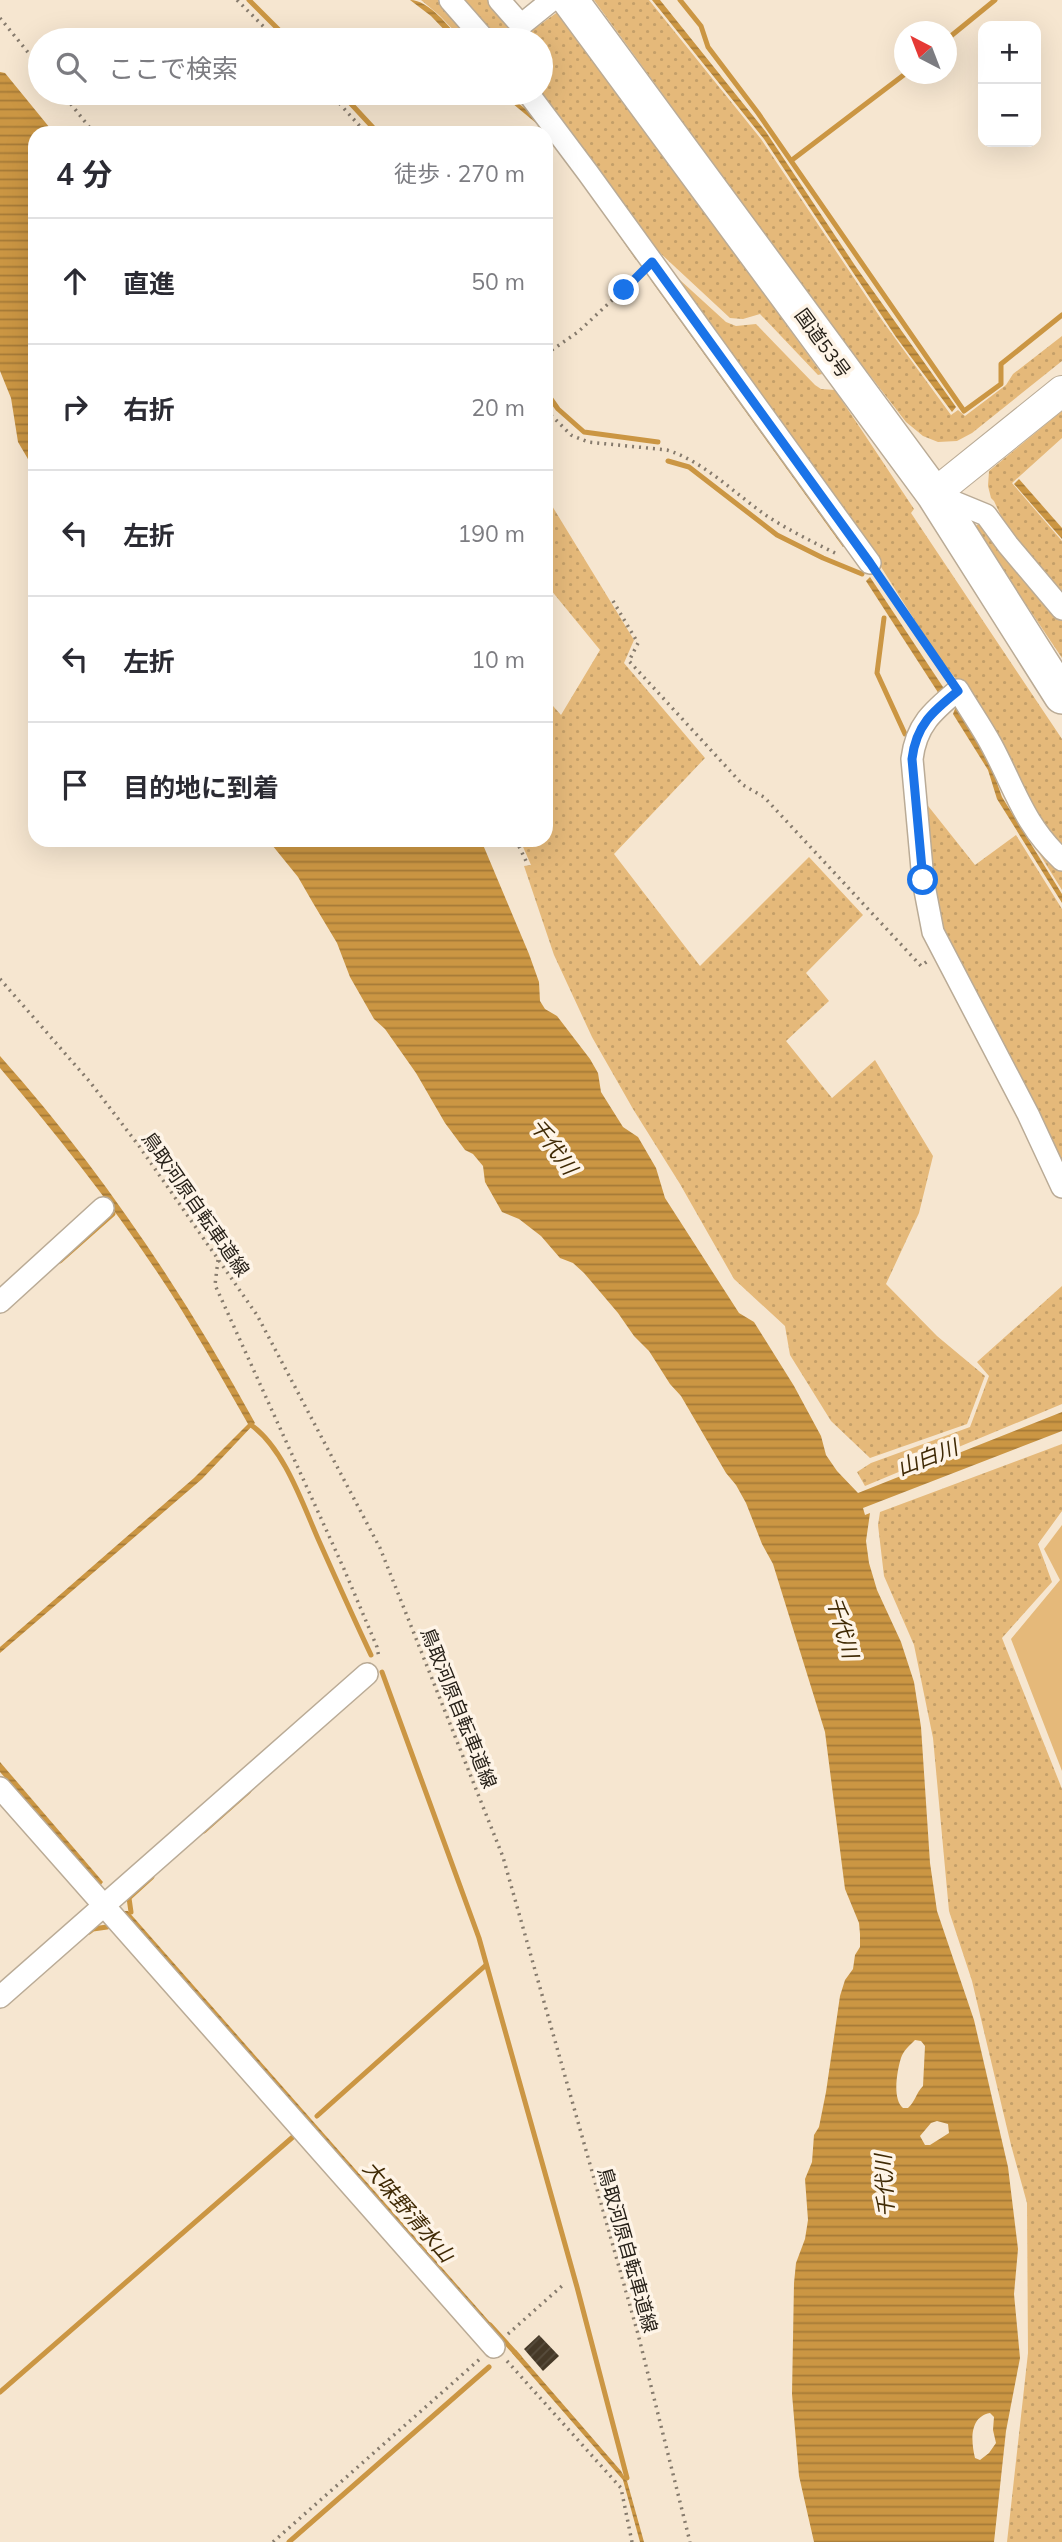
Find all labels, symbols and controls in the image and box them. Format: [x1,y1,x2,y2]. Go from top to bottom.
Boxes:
north arrow [894,21,957,84]
map controls [978,21,1041,147]
button: + [978,21,1041,84]
search box [28,28,553,105]
icon: search [52,48,90,86]
text: ここで検索 [108,52,238,85]
button: − [978,84,1041,147]
text: 4 分 [56,155,112,193]
text: 徒歩 · 270 m [394,159,525,188]
icon: ahead [56,262,94,300]
text: 直進 [123,267,175,300]
text: 50 m [471,267,525,296]
route end [608,274,639,305]
street label: 国道53号 [790,304,856,382]
icon: right [56,388,94,426]
text: 右折 [123,393,175,426]
text: 20 m [471,393,525,422]
icon: left [56,514,94,552]
text: 左折 [123,519,175,552]
text: 190 m [457,519,525,548]
icon: left [56,640,94,678]
text: 左折 [123,645,175,678]
text: 10 m [471,645,525,674]
icon: arrive [56,766,94,804]
text: 目的地に到着 [123,771,279,804]
route start [907,864,938,895]
water label: 千代川 [525,1113,584,1181]
street label: 鳥取河原自転車道線 [137,1127,255,1281]
water label: 山白川 [893,1433,963,1480]
water label: 千代川 [822,1593,865,1663]
street label: 鳥取河原自転車道線 [416,1624,502,1792]
water label: 千代川 [869,2152,899,2218]
water label: 大味野清水山 [358,2155,461,2269]
street label: 鳥取河原自転車道線 [593,2164,663,2336]

